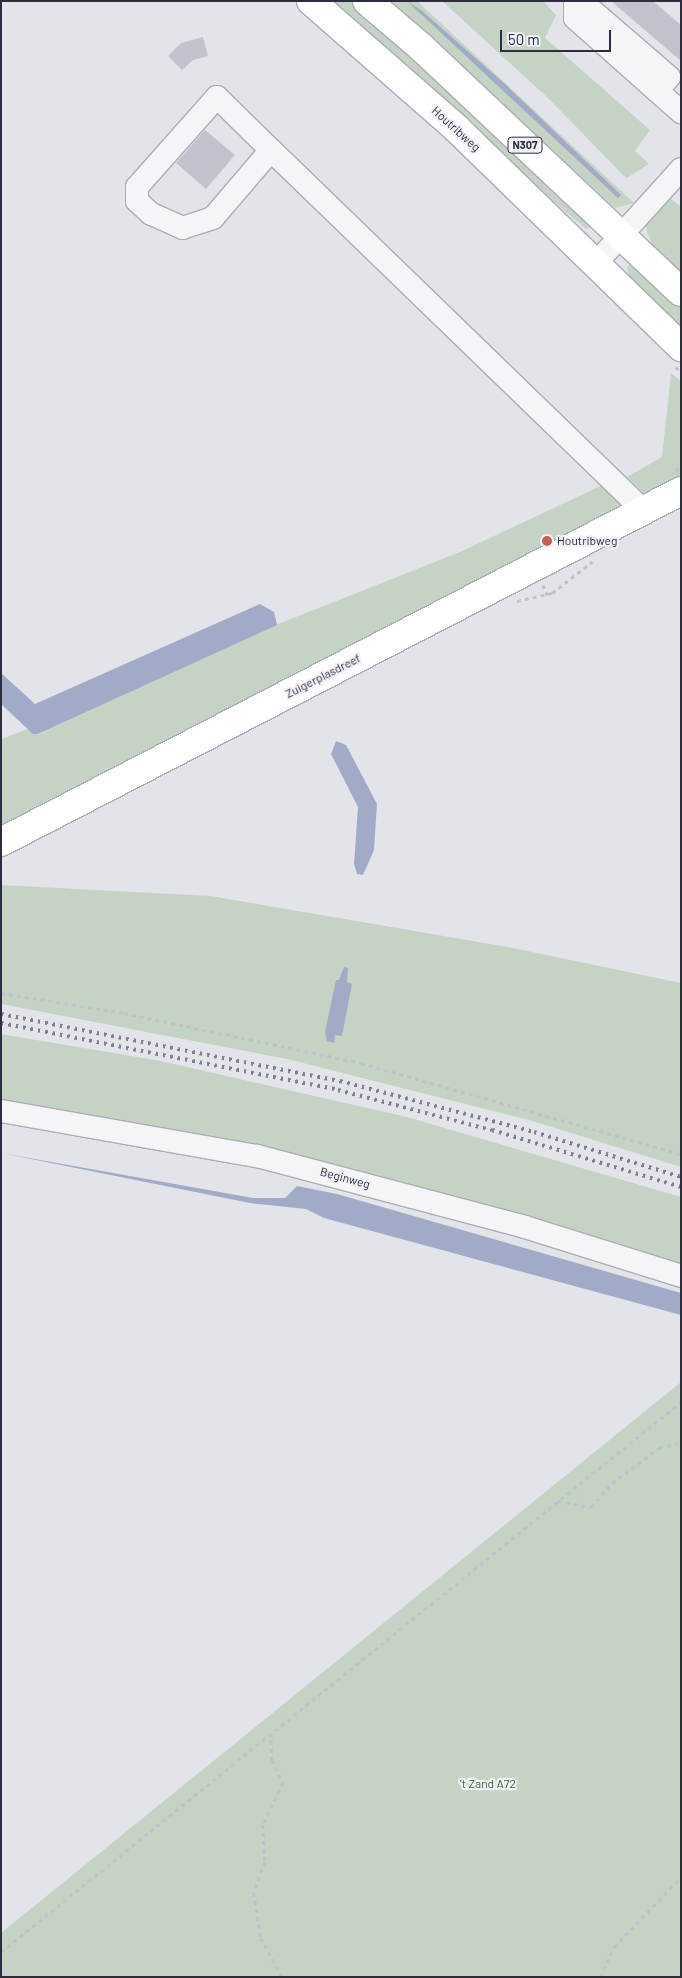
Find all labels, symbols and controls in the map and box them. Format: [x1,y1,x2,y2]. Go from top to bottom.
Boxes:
scale bar [502,20,613,52]
text: 50 m [508,30,540,48]
street label: Houtribweg [429,103,483,155]
road number: N307 [508,136,542,154]
place label: Houtribweg [557,534,617,548]
marker: Houtribweg [541,535,553,547]
street label: Zuigerplasdreef [283,651,363,701]
street label: Beginweg [318,1164,372,1192]
park label: 't Zand A72 [460,1777,516,1791]

